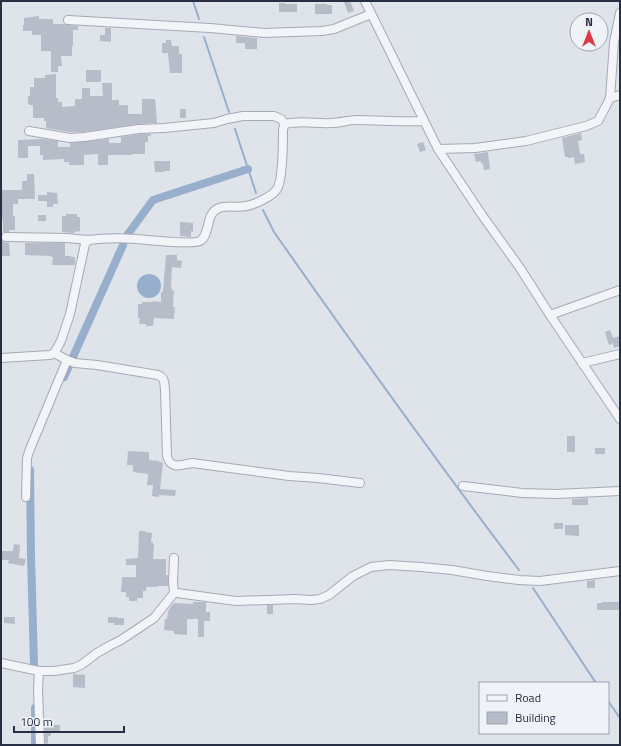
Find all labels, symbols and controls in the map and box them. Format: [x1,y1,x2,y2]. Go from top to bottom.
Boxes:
north arrow [569,12,609,52]
text: N [585,14,593,30]
legend [479,682,609,734]
text: Road [515,688,541,707]
scale bar [14,708,124,734]
text: Building [515,708,556,727]
text: 100 m [20,712,53,731]

